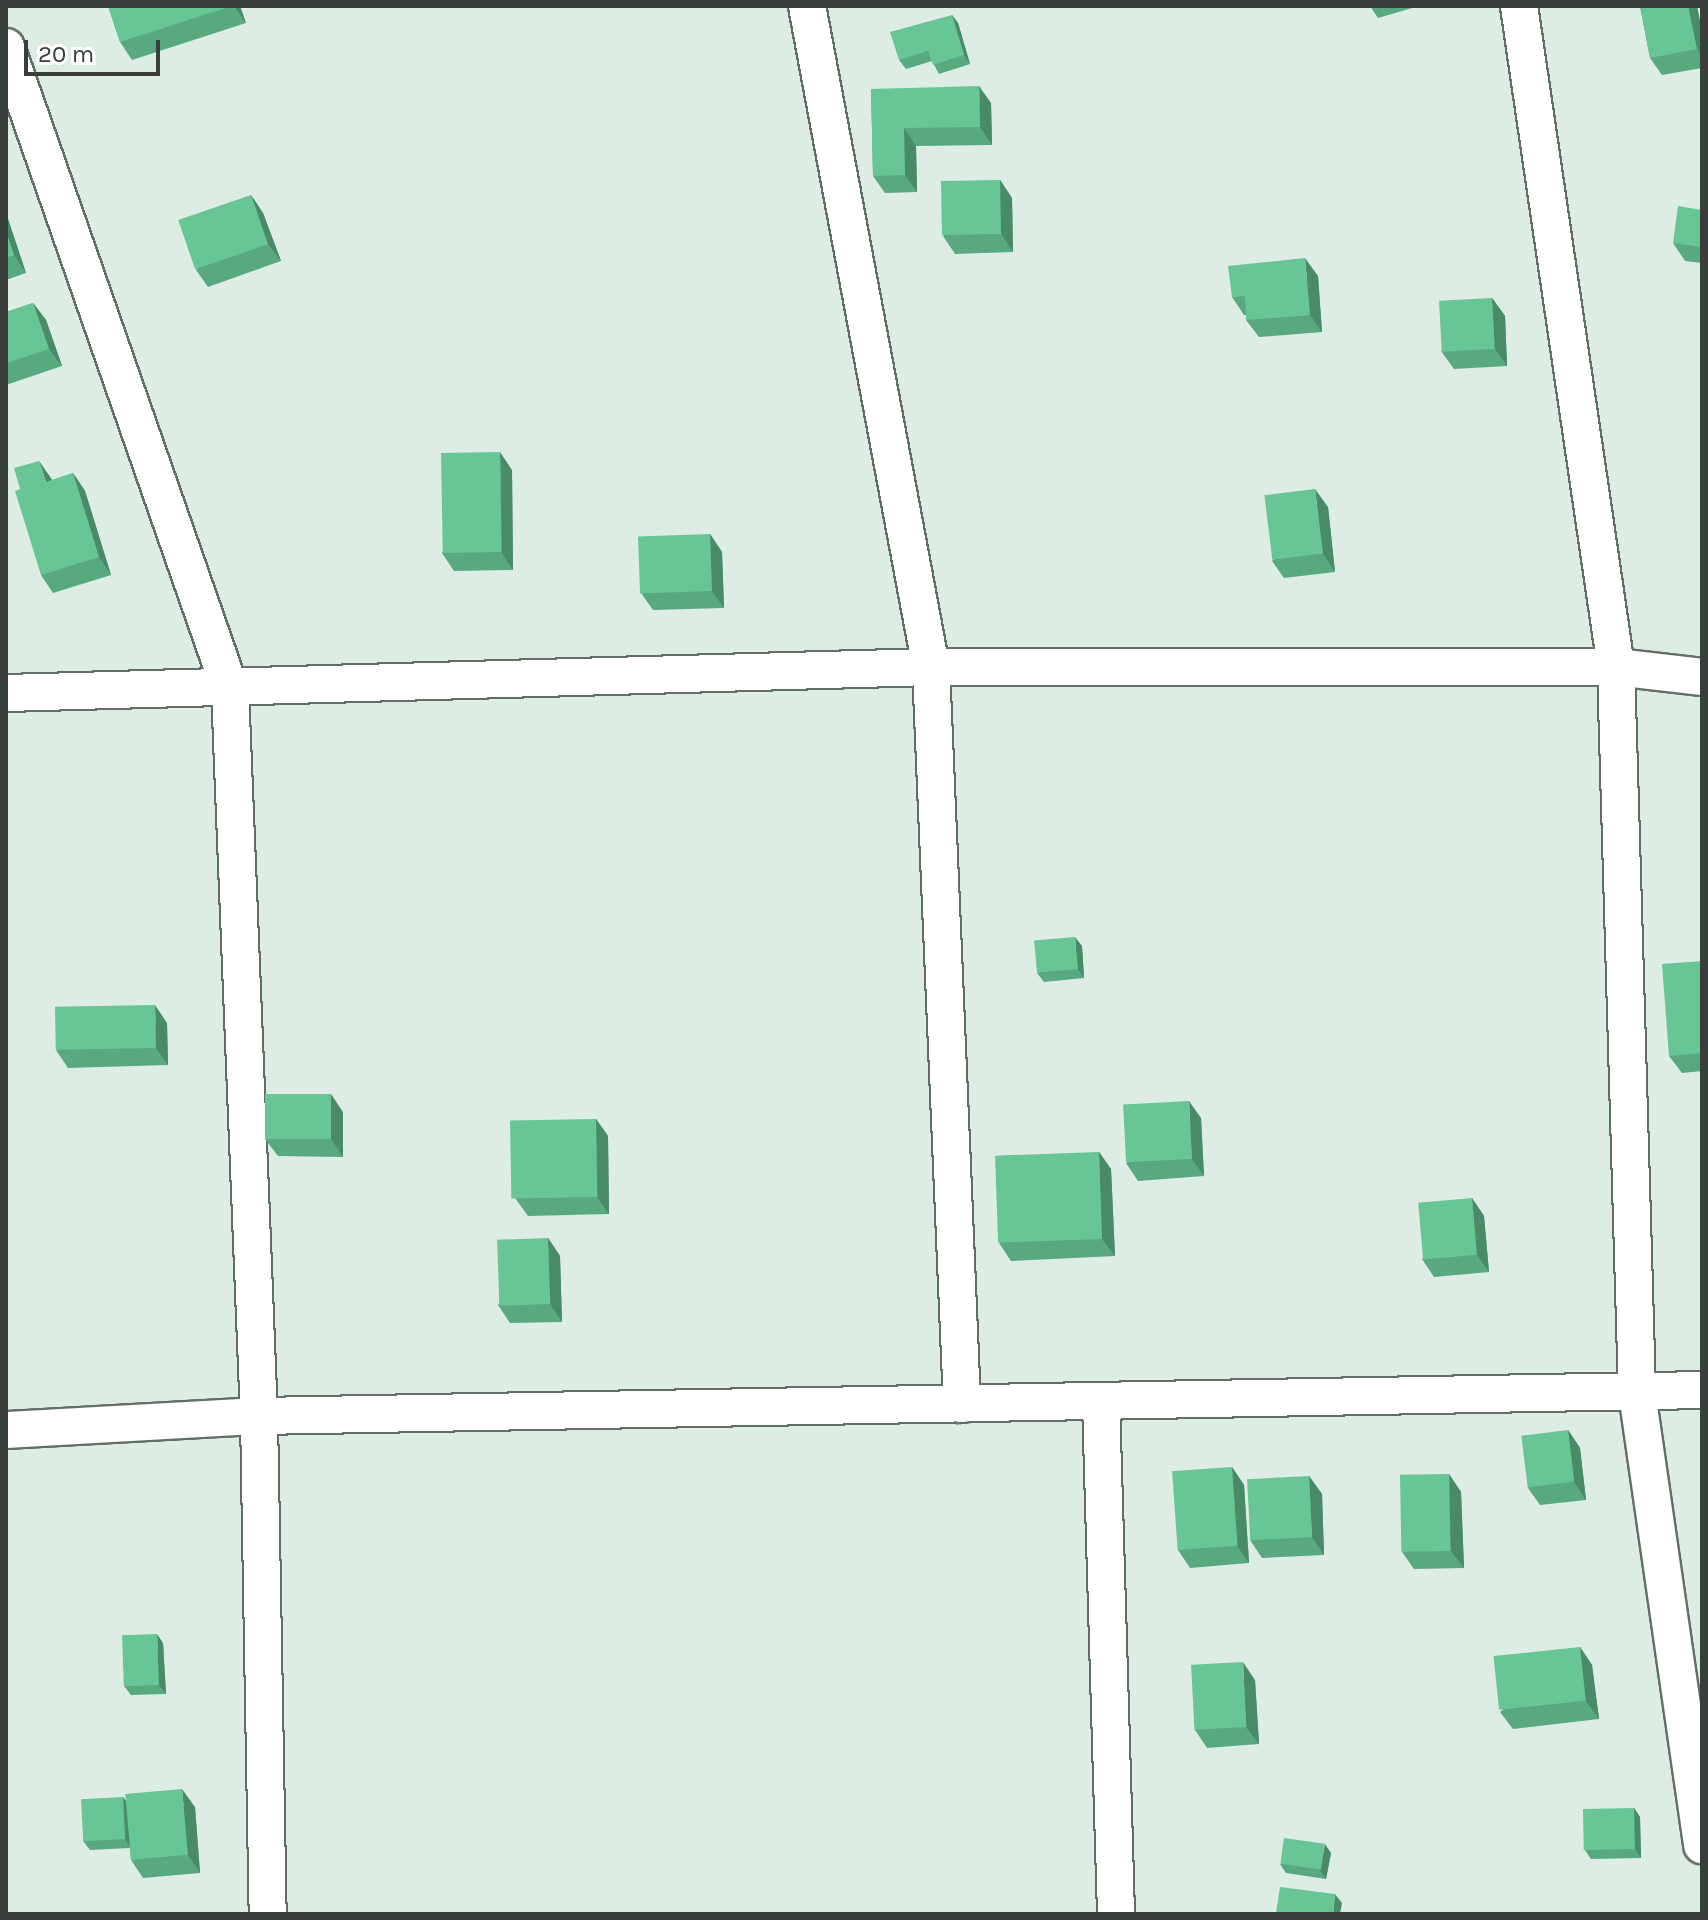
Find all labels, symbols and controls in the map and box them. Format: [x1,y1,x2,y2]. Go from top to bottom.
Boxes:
scale bar [28,24,164,74]
text: 20 m [38,40,94,68]

